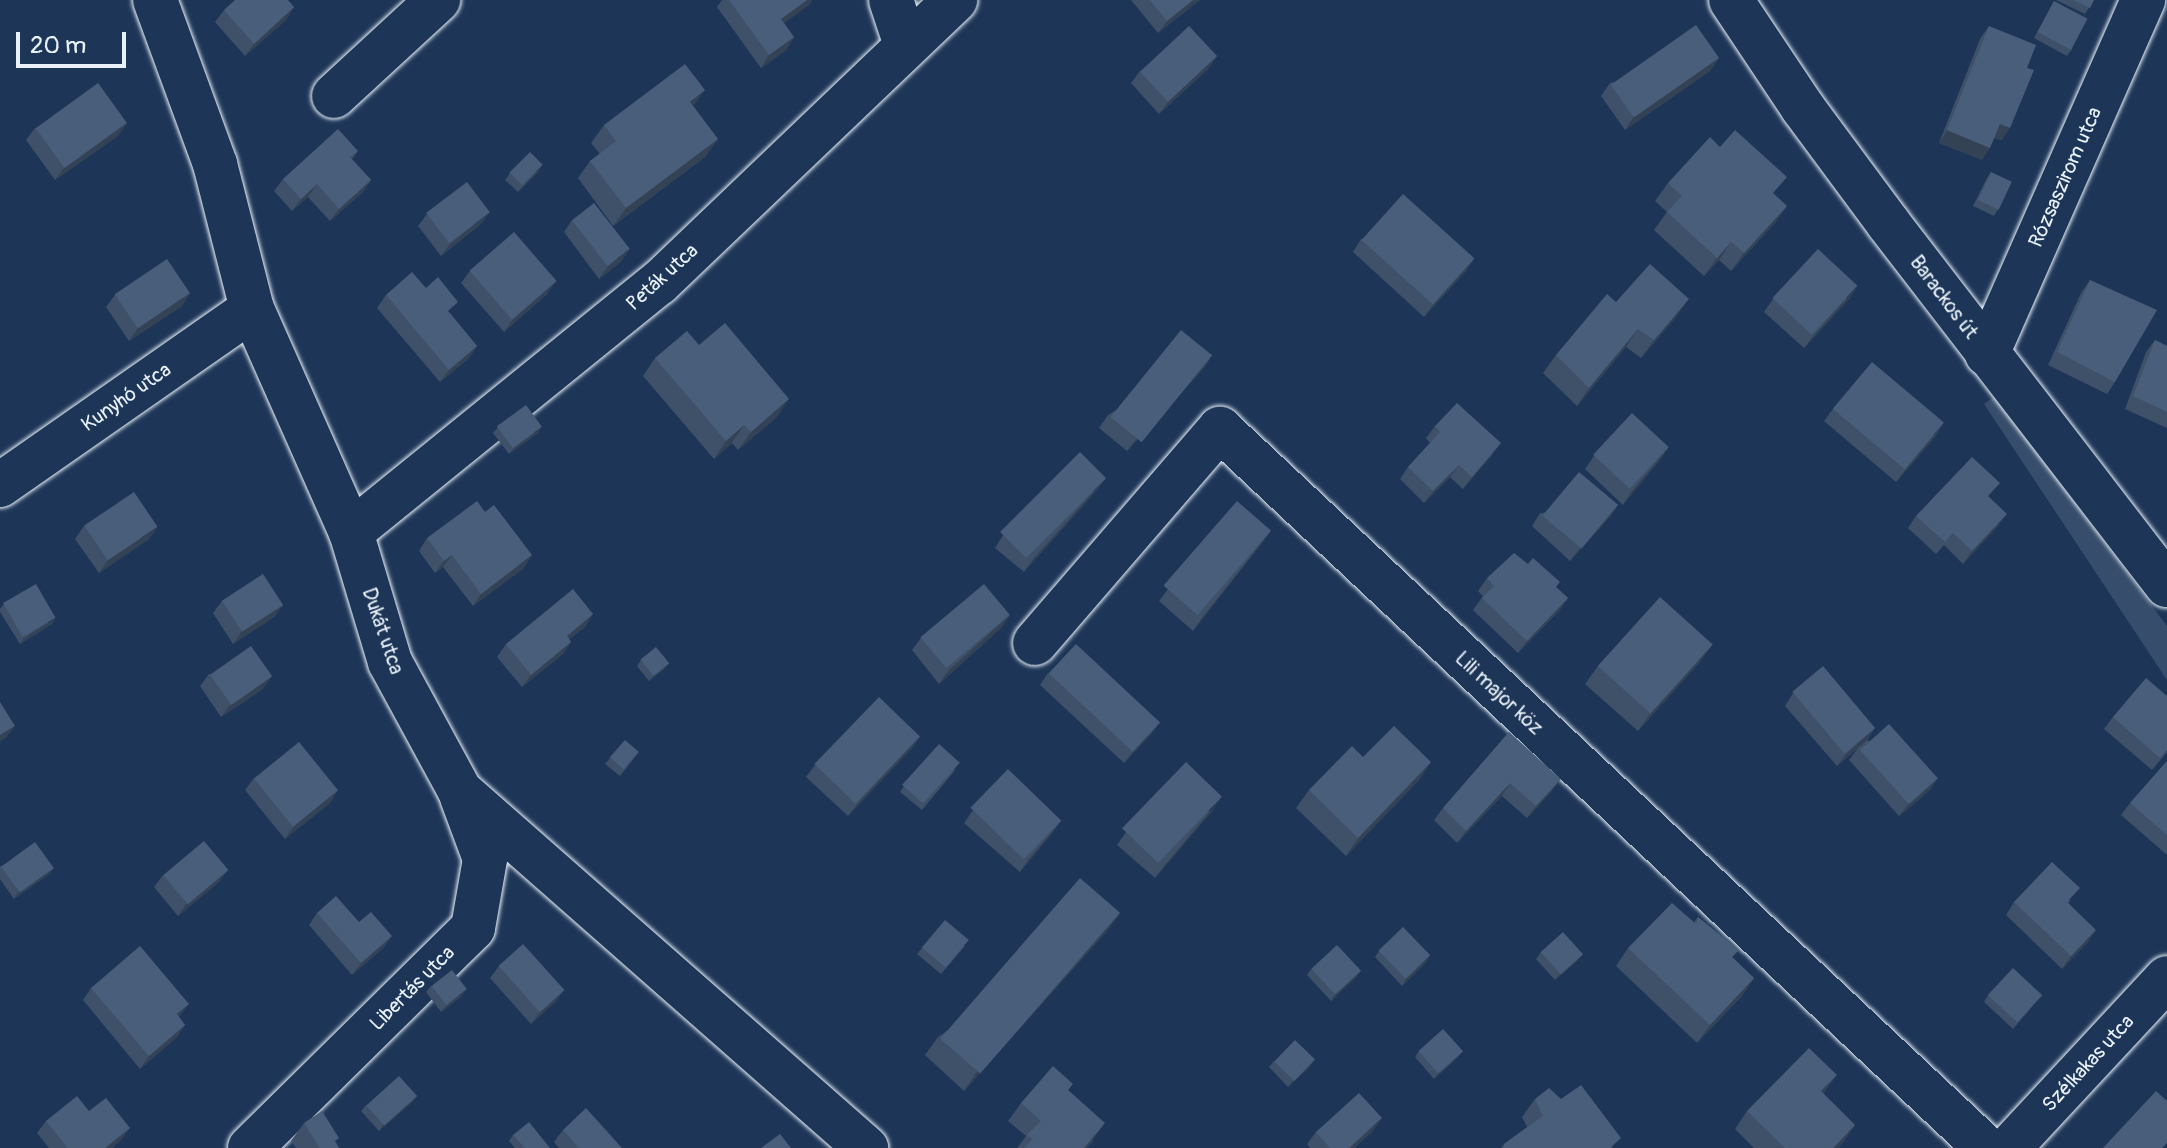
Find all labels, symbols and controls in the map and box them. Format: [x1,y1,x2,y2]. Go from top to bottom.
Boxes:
scale bar [20,16,130,66]
text: 20 m [30,31,86,60]
street label: Rózsaszirom utca [2023,103,2107,251]
street label: Peták utca [621,238,703,316]
street label: Barackos út [1905,251,1983,343]
street label: Kunyhó utca [77,357,175,437]
street label: Dukát utca [357,585,409,677]
street label: Lili major köz [1450,646,1548,740]
street label: Libertás utca [365,941,459,1035]
street label: Szélkakas utca [2037,1010,2139,1116]

